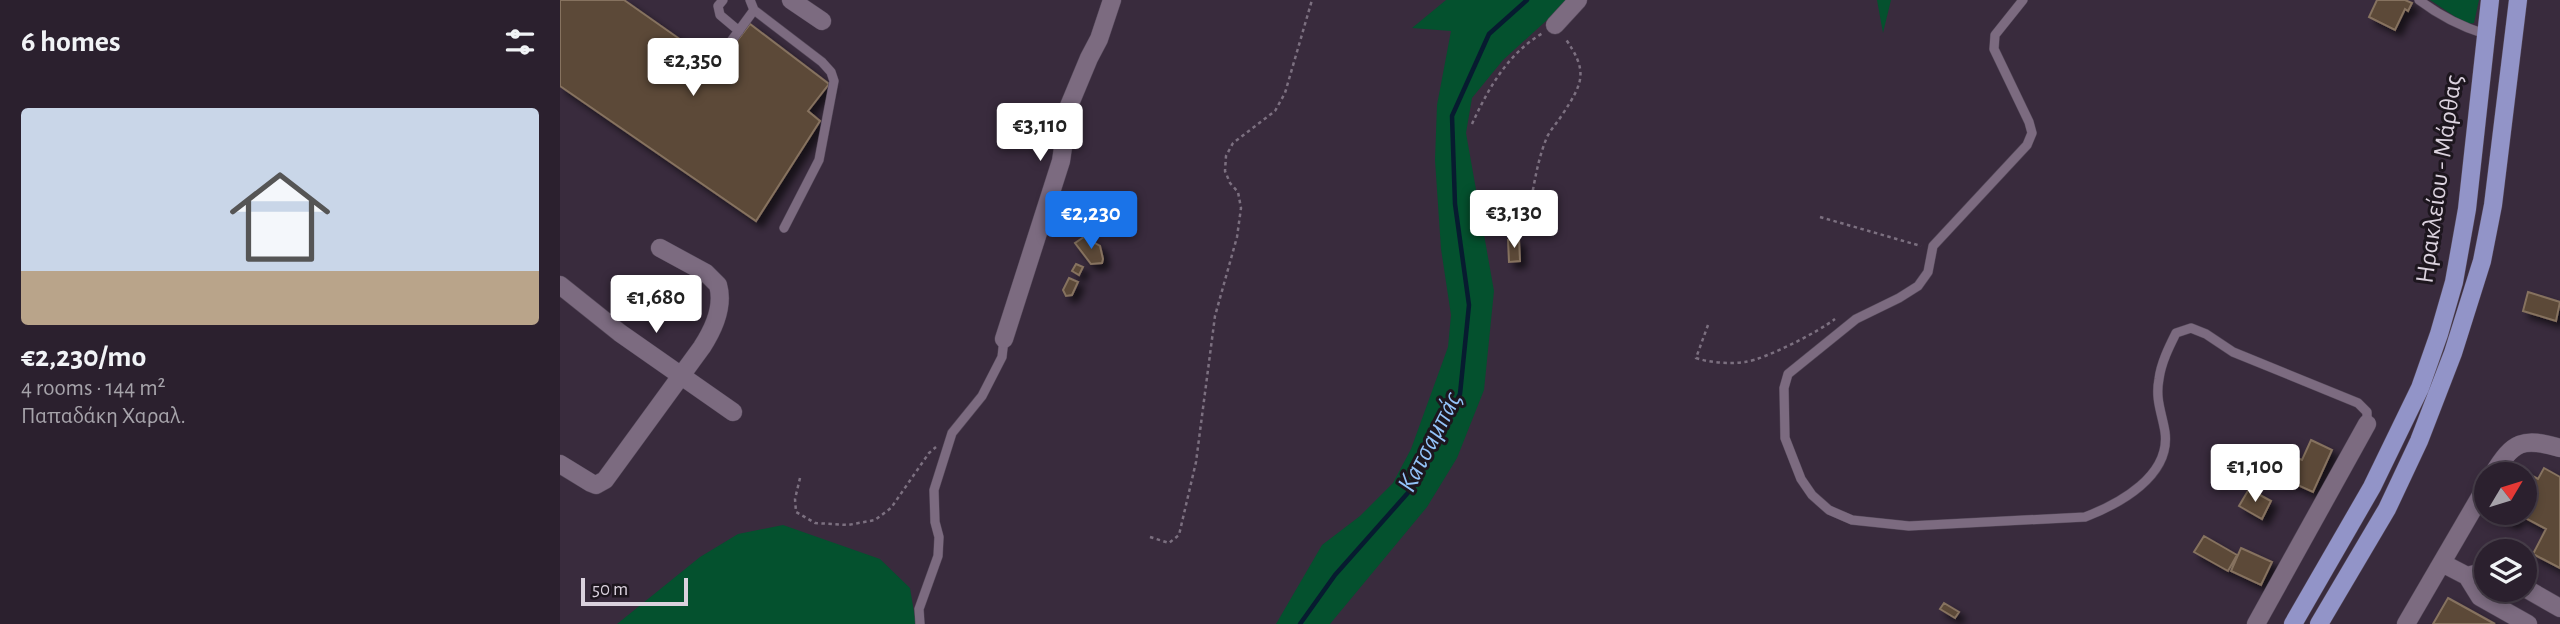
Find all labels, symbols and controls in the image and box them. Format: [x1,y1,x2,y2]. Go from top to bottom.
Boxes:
icon: filters [501,23,539,61]
text: 6 homes [21,27,121,57]
pin: €2,350 [636,38,750,98]
text: €2,350 [664,49,722,72]
street label: Ηρακλείου - Μάρθας [2411,73,2467,285]
pin: €3,110 [983,104,1097,163]
text: €3,110 [1013,114,1067,137]
icon: home [217,154,343,280]
pin: €3,130 [1457,190,1571,250]
pin: €2,230 [1034,191,1148,251]
text: €3,130 [1486,201,1542,224]
text: €2,230 [1061,202,1121,225]
pin: €1,680 [599,276,713,335]
text: €1,680 [627,286,685,309]
text: €2,230/mo [21,342,146,372]
text: 4 rooms · 144 m² [21,377,166,400]
water label: Κατσαμπάς [1393,387,1467,497]
text: Παπαδάκη Χαραλ. [21,405,186,428]
pin: €1,100 [2198,444,2312,504]
text: €1,100 [2227,455,2283,478]
north arrow [2474,462,2538,525]
map controls [2474,462,2537,602]
button: layers [2474,539,2537,602]
scale bar [581,575,688,607]
text: 50 m [592,580,628,599]

